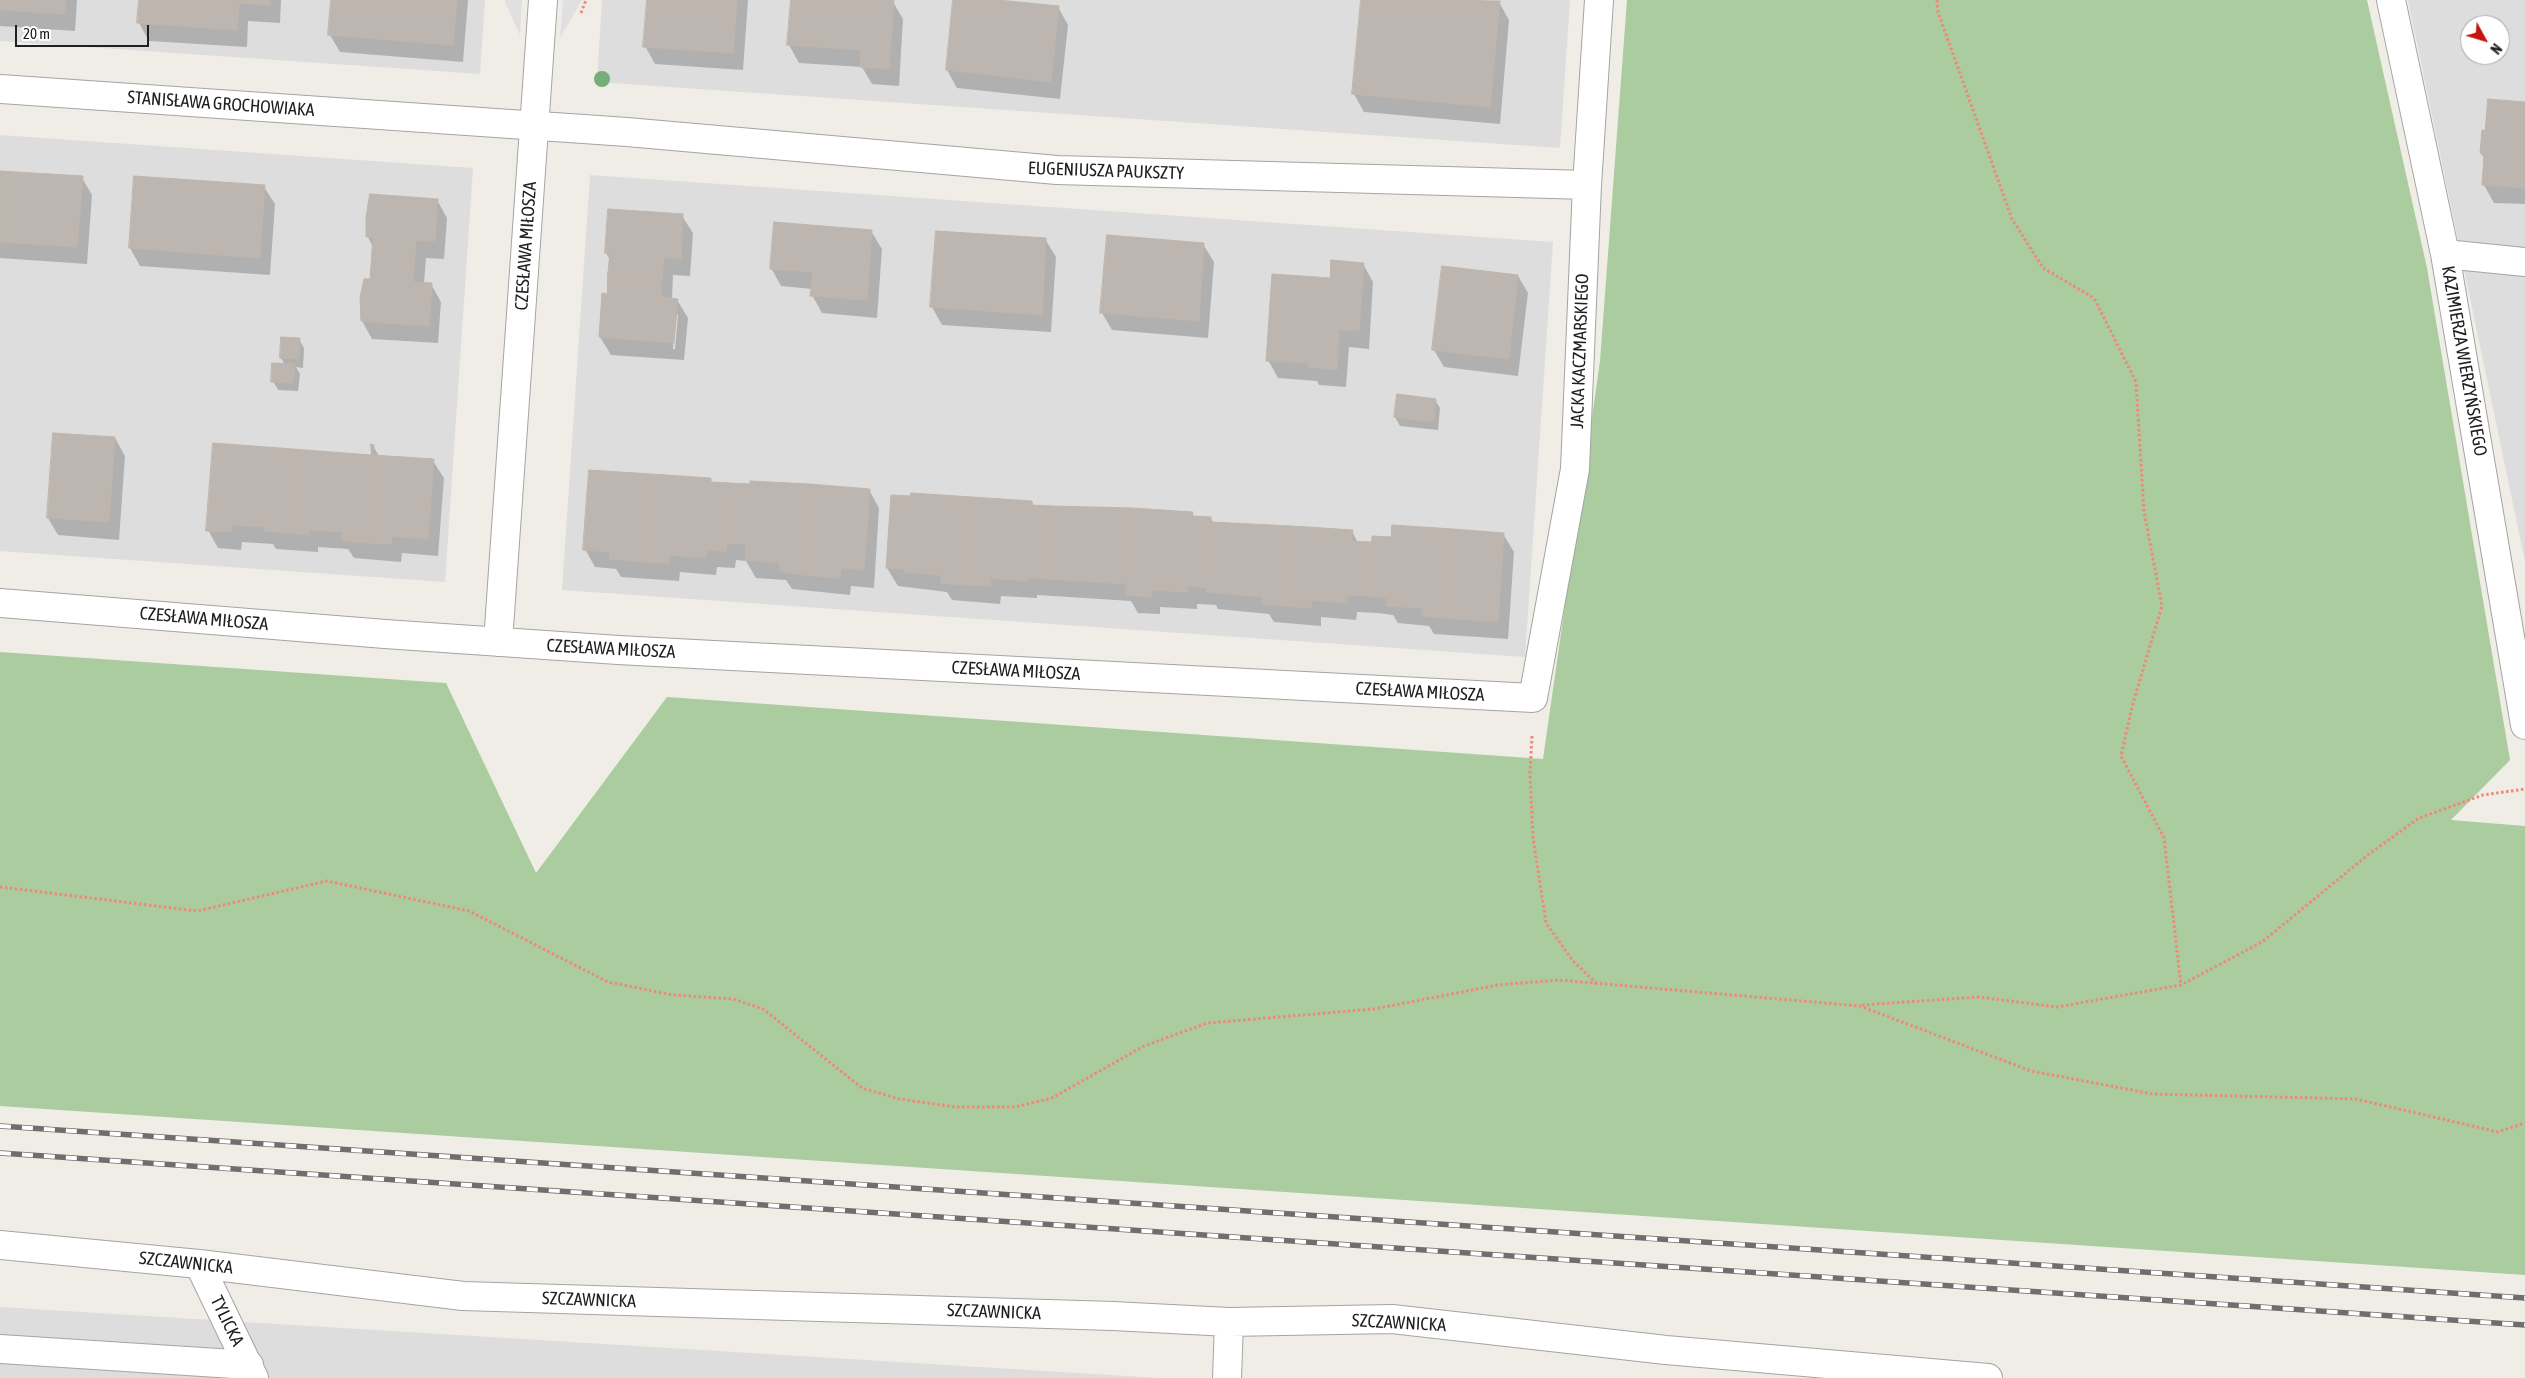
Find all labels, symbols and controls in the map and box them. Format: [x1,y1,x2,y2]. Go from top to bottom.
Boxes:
scale bar [18,15,151,47]
north arrow [2460,15,2510,65]
text: 20 m [23,25,50,42]
text: N [2487,41,2505,57]
street label: STANISŁAWA GROCHOWIAKA [127,87,315,121]
street label: EUGENIUSZA PAUKSZTY [1028,157,1184,185]
street label: CZESŁAWA MIŁOSZA [511,181,541,311]
street label: KAZIMIERZA WIERZYŃSKIEGO [2437,264,2491,458]
street label: JACKA KACZMARSKIEGO [1566,273,1594,429]
street label: CZESŁAWA MIŁOSZA [139,603,269,635]
street label: CZESŁAWA MIŁOSZA [546,635,676,663]
street label: CZESŁAWA MIŁOSZA [951,657,1081,685]
street label: CZESŁAWA MIŁOSZA [1355,678,1485,706]
street label: SZCZAWNICKA [138,1247,234,1279]
street label: SZCZAWNICKA [541,1288,637,1312]
street label: TYLICKA [206,1292,248,1350]
street label: SZCZAWNICKA [946,1300,1042,1324]
street label: SZCZAWNICKA [1351,1310,1447,1336]

